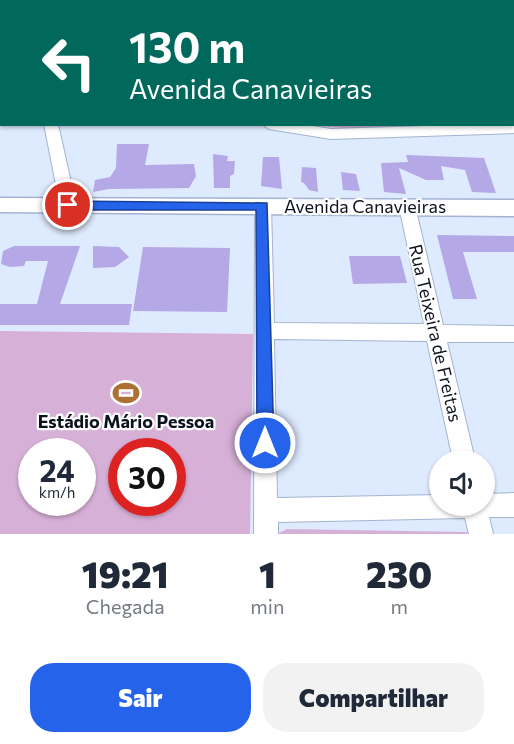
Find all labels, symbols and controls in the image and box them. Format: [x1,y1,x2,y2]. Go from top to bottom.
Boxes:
text: 130 m [129,20,245,72]
icon: left [30,24,108,102]
text: Avenida Canavieiras [129,72,372,105]
pin [42,179,93,230]
icon: arrive [51,188,84,221]
street label: Avenida Canavieiras [284,195,446,217]
street label: Rua Teixeira de Freitas [405,242,467,424]
sports icon: Estádio Mário Pessoa [111,378,141,408]
place label: Estádio Mário Pessoa [38,410,214,432]
position arrow [233,411,297,475]
speed limit sign: 30 [108,438,186,516]
map controls [429,450,495,516]
button: sound [429,450,495,516]
text: 24 [39,451,75,488]
text: km/h [39,483,75,501]
text: 19:21 [82,551,169,595]
text: 1 [259,551,276,595]
text: 230 [366,551,432,595]
text: Chegada [86,594,165,618]
text: min [250,594,284,618]
text: m [390,594,408,618]
button: Sair [30,663,251,732]
button: Compartilhar [263,663,484,732]

